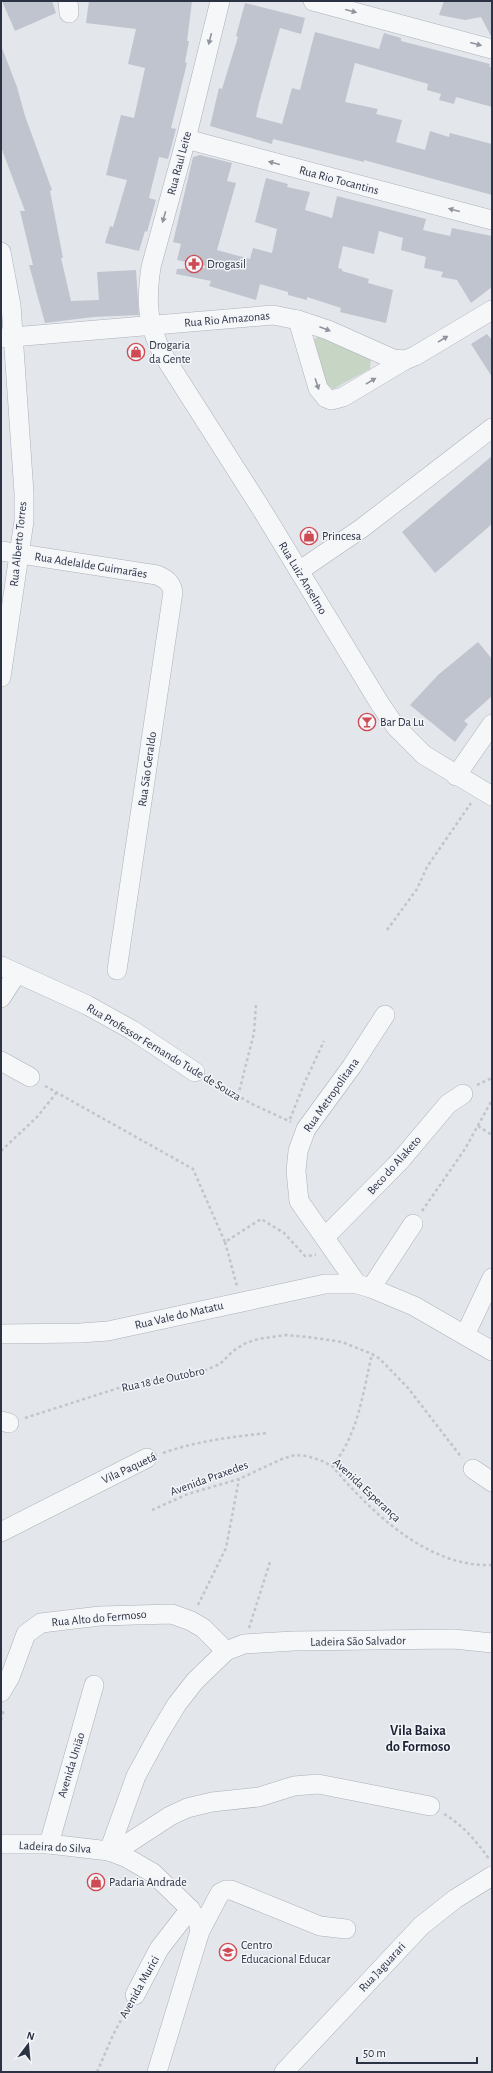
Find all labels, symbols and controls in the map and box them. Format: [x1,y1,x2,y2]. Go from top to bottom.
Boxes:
one-way arrow [345,8,357,14]
one-way arrow [207,33,213,45]
one-way arrow [470,42,483,48]
street label: Rua Raul Leite [165,130,193,196]
one-way arrow [268,160,280,166]
street label: Rua Rio Tocantins [298,164,380,196]
one-way arrow [448,207,461,213]
one-way arrow [160,211,166,224]
pharmacy icon: Drogasil [184,254,204,274]
place label: Drogasil [207,258,246,270]
street label: Rua Rio Amazonas [184,309,270,329]
one-way arrow [320,327,332,333]
one-way arrow [437,335,449,342]
place label: Drogaria da Gente [149,339,191,365]
shop icon: Drogaria da Gente [126,342,146,362]
one-way arrow [365,377,377,384]
one-way arrow [314,378,320,390]
street label: Rua Alberto Torres [8,501,28,587]
shop icon: Princesa [299,526,319,546]
place label: Princesa [322,530,362,542]
street label: Rua Luiz Anselmo [277,540,329,617]
street label: Rua Adelalde Guimarães [34,550,148,580]
bar icon: Bar Da Lu [357,712,377,732]
place label: Bar Da Lu [380,716,424,728]
street label: Rua Sāo Geraldo [136,731,158,807]
street label: Rua Professor Fernando Tude de Souza [85,1001,244,1103]
street label: Rua Metropolitana [301,1055,361,1134]
street label: Beco do Alaketo [365,1133,423,1197]
street label: Rua Vale do Matatu [134,1299,224,1331]
street label: Rua 18 de Outobro [120,1364,206,1394]
street label: Vila Paquetá [100,1450,159,1486]
street label: Avenida Esperança [331,1456,403,1524]
street label: Avenida Praxedes [168,1458,250,1498]
street label: Rua Alto do Fermoso [51,1608,147,1628]
street label: Ladeira São Salvador [310,1634,406,1648]
district label: Vila Baixa do Formoso [386,1724,450,1754]
street label: Avenida União [55,1731,87,1799]
street label: Ladeira do Silva [18,1839,92,1855]
shop icon: Padaria Andrade [86,1872,106,1892]
place label: Padaria Andrade [109,1876,187,1888]
place label: Centro Educacional Educar [241,1939,331,1965]
street label: Rua Jaguarari [356,1940,408,1994]
school or university icon: Centro Educacional Educar [218,1942,238,1962]
street label: Avenida Murici [117,1954,161,2020]
north arrow [8,2025,48,2065]
text: N [25,2030,36,2042]
scale bar [357,2039,477,2065]
text: 50 m [363,2047,386,2059]

